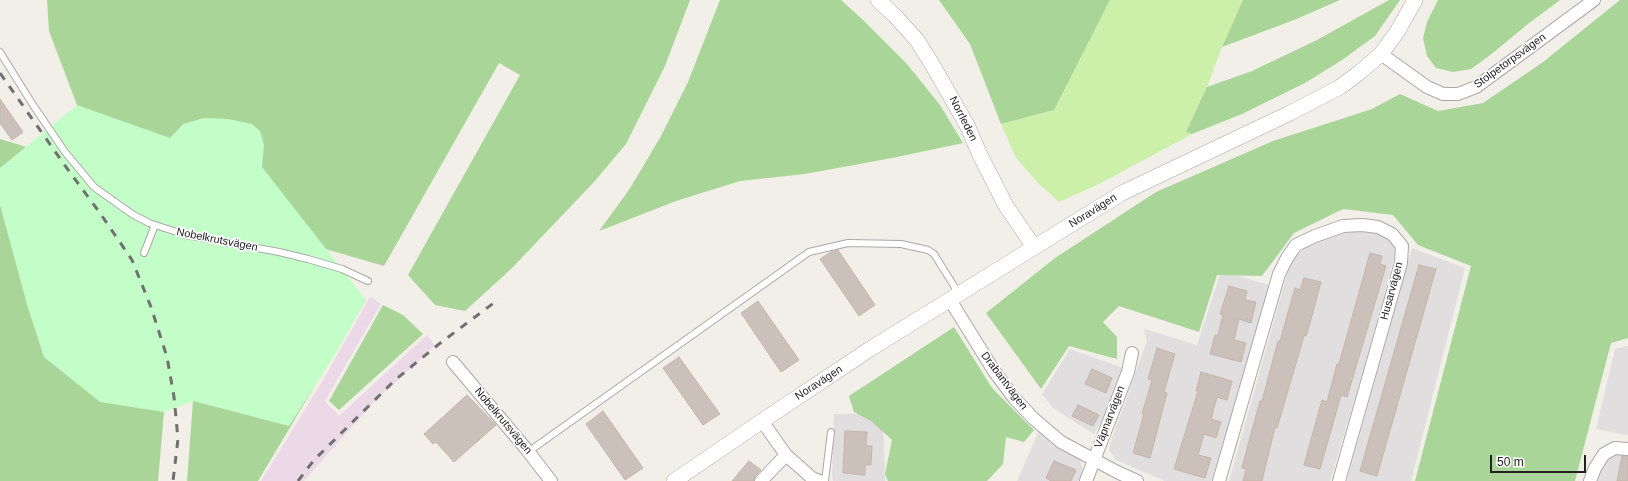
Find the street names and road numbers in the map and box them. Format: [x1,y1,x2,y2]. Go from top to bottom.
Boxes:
street label: Stolpetorpsvägen [1471,30,1549,92]
street label: Norrleden [946,94,980,144]
street label: Noravägen [1067,191,1119,231]
street label: Nobelkrutsvägen [175,226,259,254]
street label: Husarvägen [1378,261,1406,321]
street label: Drabantvägen [978,349,1030,413]
street label: Noravägen [793,363,845,403]
street label: Väpnarvägen [1092,384,1128,450]
street label: Nobelkrutsvägen [471,385,535,457]

